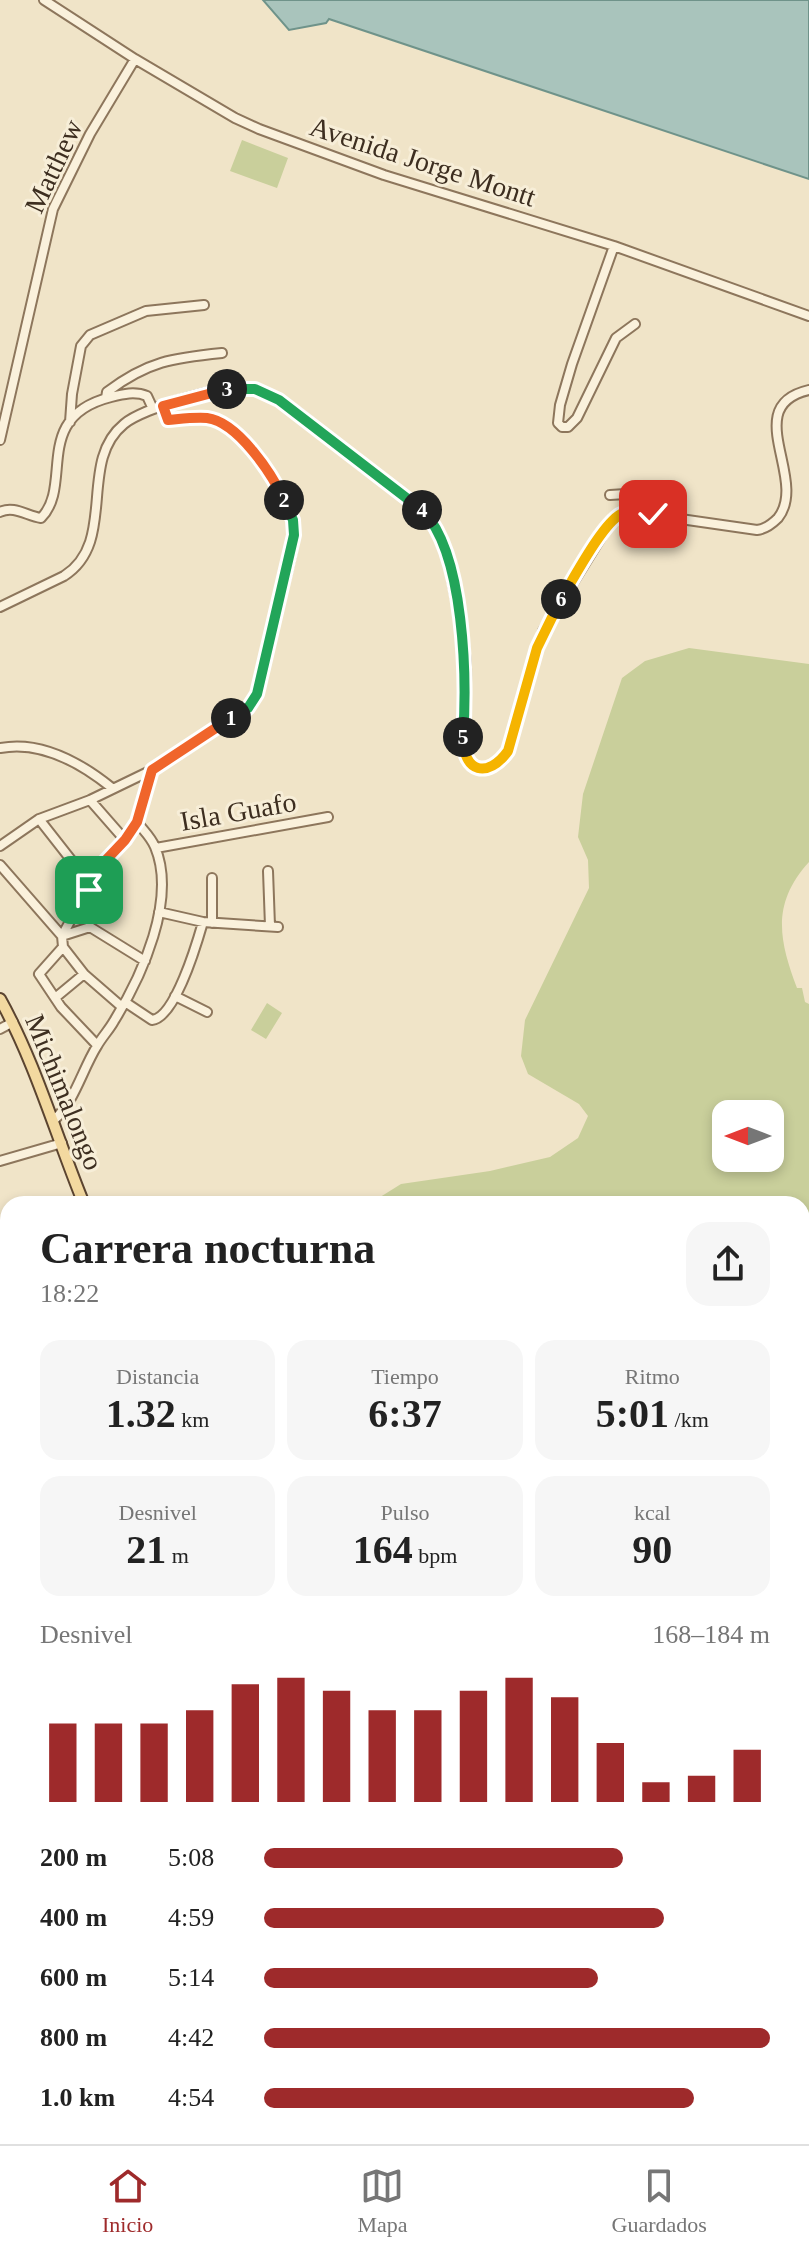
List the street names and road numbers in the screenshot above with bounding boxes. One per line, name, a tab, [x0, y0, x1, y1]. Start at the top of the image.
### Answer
street label: Avenida Jorge Montt	[306, 110, 540, 213]
street label: Matthew	[18, 114, 89, 218]
street label: Isla Guafo	[178, 786, 299, 837]
street label: Michimalongo	[19, 1010, 110, 1174]

